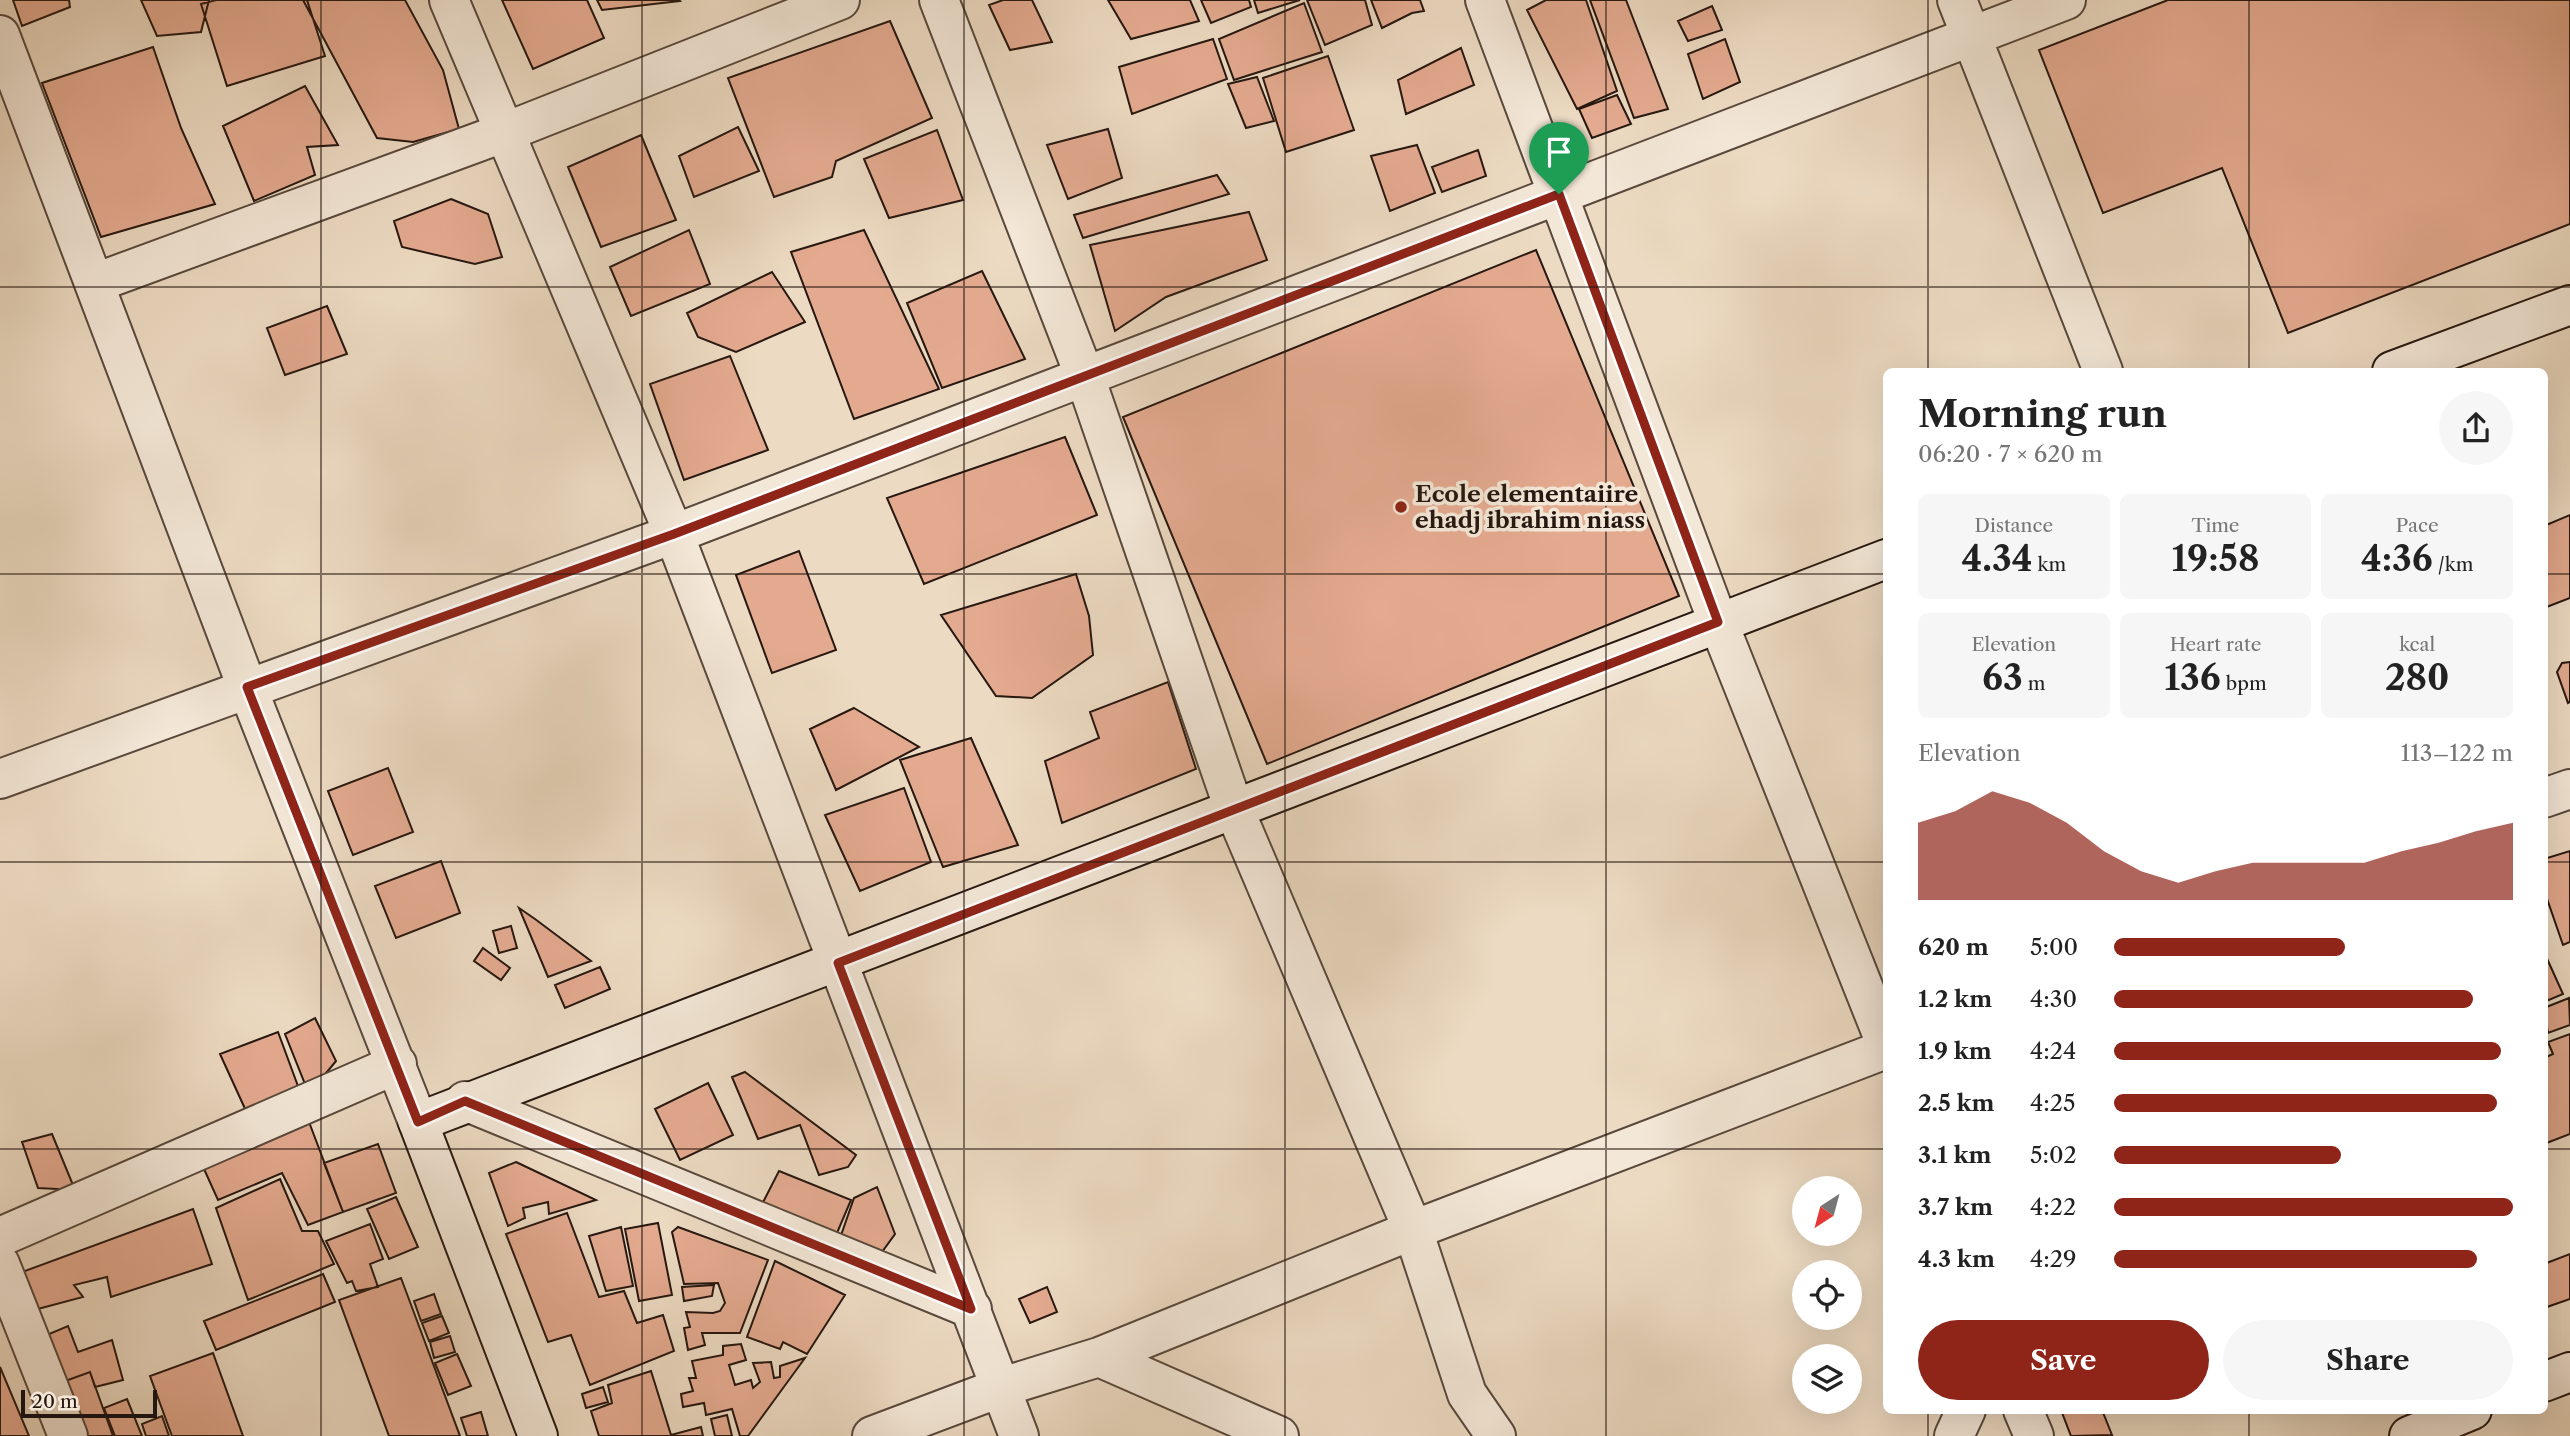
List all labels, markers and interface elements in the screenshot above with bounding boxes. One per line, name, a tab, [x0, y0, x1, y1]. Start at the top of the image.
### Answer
pin	[1529, 122, 1589, 194]
icon: arrive	[1540, 133, 1578, 171]
text: Morning run	[1918, 390, 2167, 437]
button: share	[2439, 391, 2513, 465]
text: 06:20 · 7 × 620 m	[1918, 440, 2103, 468]
place label: Ecole elementaiire ehadj ibrahim niass	[1415, 480, 1645, 534]
marker: Ecole elementaiire ehadj ibrahim niass	[1393, 499, 1409, 515]
text: Distance	[1975, 514, 2053, 537]
text: Time	[2191, 514, 2240, 537]
text: Pace	[2396, 514, 2439, 537]
text: 4.34	[1961, 537, 2032, 580]
text: 19:58	[2172, 537, 2259, 580]
text: 4:36	[2361, 537, 2433, 580]
text: km	[2032, 553, 2066, 576]
text: /km	[2433, 553, 2473, 576]
text: Elevation	[1971, 633, 2056, 656]
text: Heart rate	[2170, 633, 2261, 656]
text: kcal	[2399, 633, 2435, 656]
text: 63	[1982, 656, 2023, 699]
text: 136	[2164, 656, 2221, 699]
text: 280	[2385, 656, 2449, 699]
text: m	[2023, 672, 2046, 695]
text: bpm	[2221, 672, 2267, 695]
text: Elevation	[1918, 739, 2021, 767]
text: 113–122 m	[2400, 739, 2513, 767]
text: 620 m	[1918, 933, 1989, 961]
text: 5:00	[2030, 933, 2078, 961]
text: 1.2 km	[1918, 985, 1992, 1013]
text: 4:30	[2030, 985, 2077, 1013]
text: 1.9 km	[1918, 1037, 1992, 1065]
text: 4:24	[2030, 1037, 2076, 1065]
text: 2.5 km	[1918, 1089, 1994, 1117]
text: 4:25	[2030, 1089, 2075, 1117]
text: 3.1 km	[1918, 1141, 1992, 1169]
text: 5:02	[2030, 1141, 2077, 1169]
north arrow	[1792, 1176, 1862, 1246]
map controls	[1792, 1176, 1862, 1414]
text: 3.7 km	[1918, 1193, 1993, 1221]
text: 4:22	[2030, 1193, 2076, 1221]
text: 4.3 km	[1918, 1245, 1995, 1273]
text: 4:29	[2030, 1245, 2076, 1273]
button: locate	[1792, 1260, 1862, 1330]
button: Save	[1918, 1320, 2209, 1400]
button: Share	[2223, 1320, 2513, 1400]
button: layers	[1792, 1344, 1862, 1414]
scale bar	[21, 1387, 158, 1419]
text: 20 m	[32, 1390, 78, 1413]

